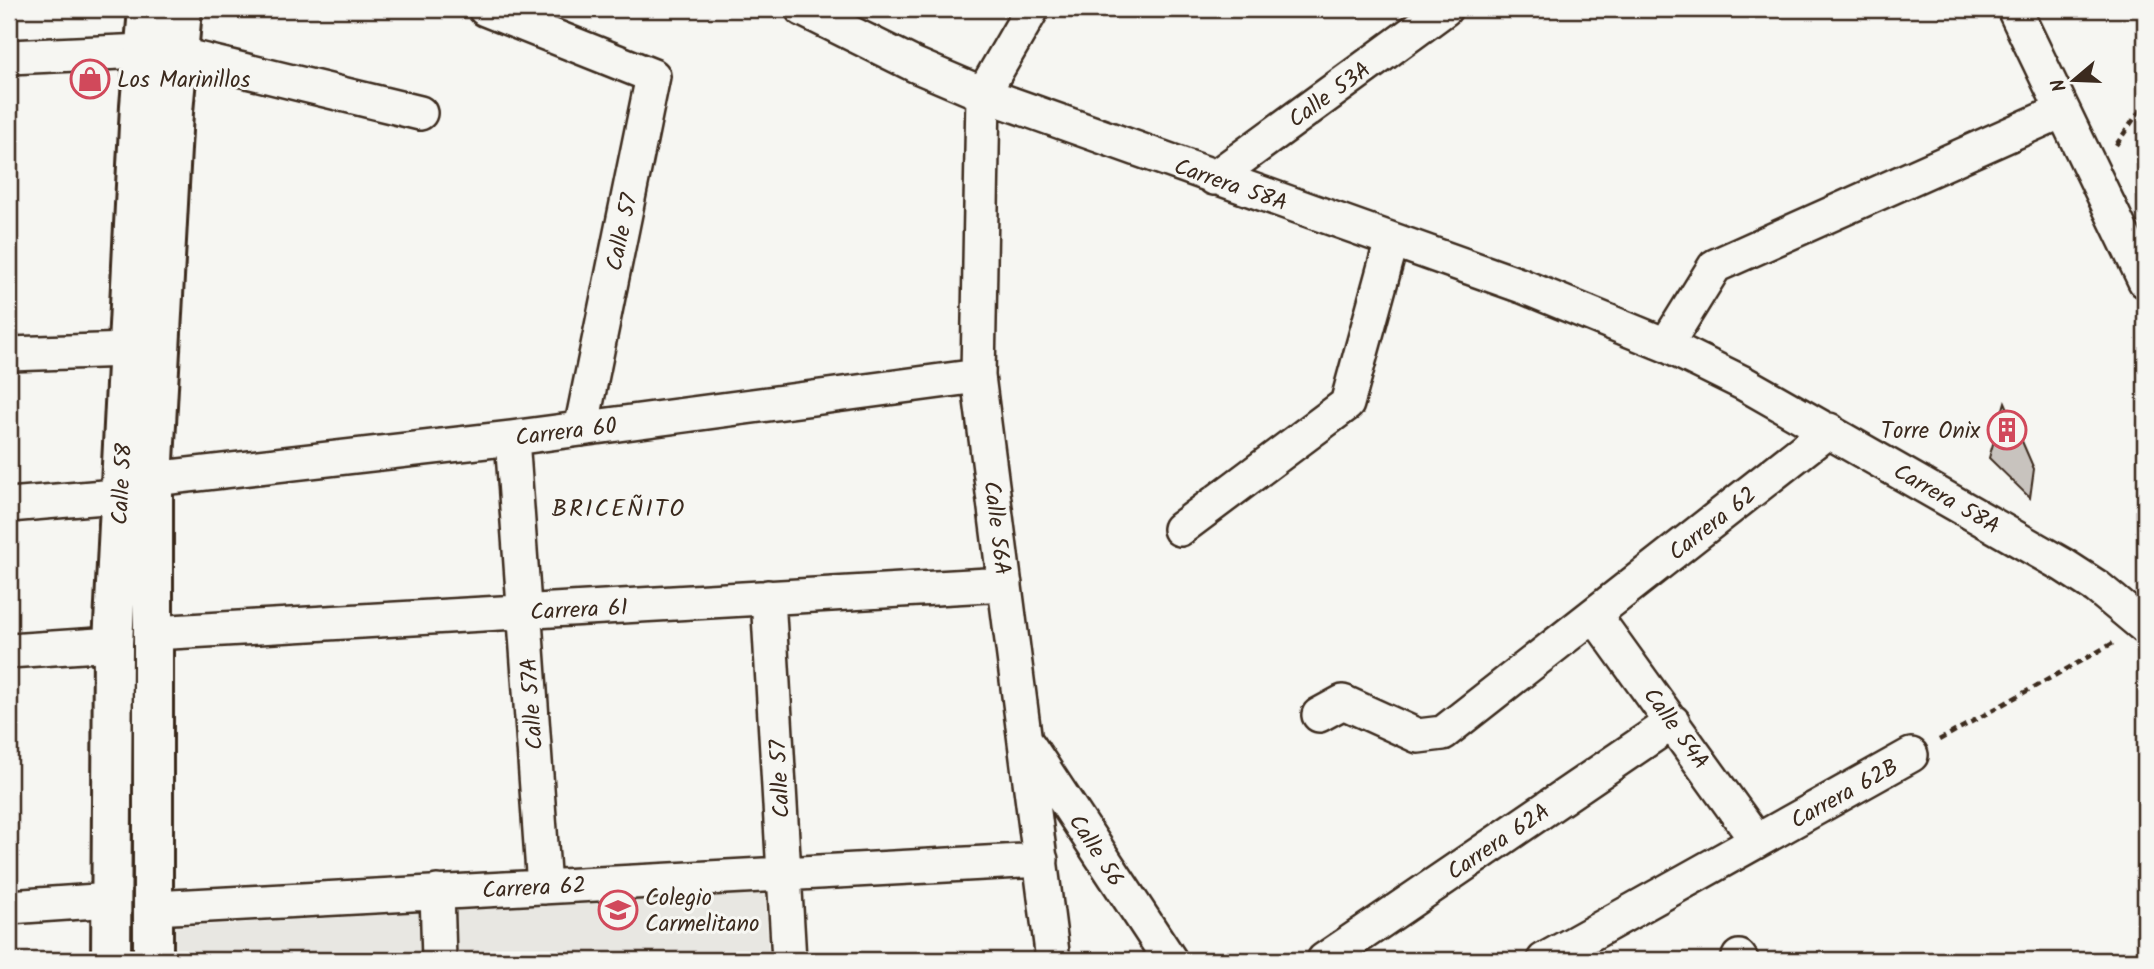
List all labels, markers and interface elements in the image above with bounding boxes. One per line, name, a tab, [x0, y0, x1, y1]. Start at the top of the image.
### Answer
north arrow	[2038, 46, 2108, 116]
street label: Calle 53A	[1281, 53, 1379, 138]
shop icon: Los Marinillos	[69, 58, 111, 100]
place label: Los Marinillos	[117, 63, 250, 99]
text: N	[2044, 74, 2076, 95]
street label: Carrera 58A	[1169, 150, 1292, 222]
street label: Calle 57	[597, 189, 649, 274]
street label: Carrera 60	[513, 409, 619, 457]
building icon: Torre Onix	[1986, 409, 2028, 451]
place label: Torre Onix	[1881, 414, 1981, 450]
street label: Calle 58	[103, 442, 143, 526]
street label: Carrera 58A	[1886, 455, 2006, 545]
street label: Carrera 62	[1661, 478, 1765, 571]
street label: Calle 56A	[972, 479, 1020, 577]
district label: BRICEÑITO	[552, 490, 686, 529]
street label: Carrera 61	[529, 590, 629, 632]
street label: Calle 57A	[512, 657, 554, 751]
street label: Calle 54A	[1633, 680, 1718, 778]
street label: Calle 57	[761, 737, 801, 819]
street label: Carrera 62B	[1784, 750, 1906, 839]
street label: Carrera 62A	[1440, 795, 1558, 891]
street label: Calle 56	[1058, 808, 1132, 895]
street label: Carrera 62	[481, 868, 587, 910]
place label: Colegio Carmelitano	[645, 881, 759, 943]
school or university icon: Colegio Carmelitano	[597, 889, 639, 931]

